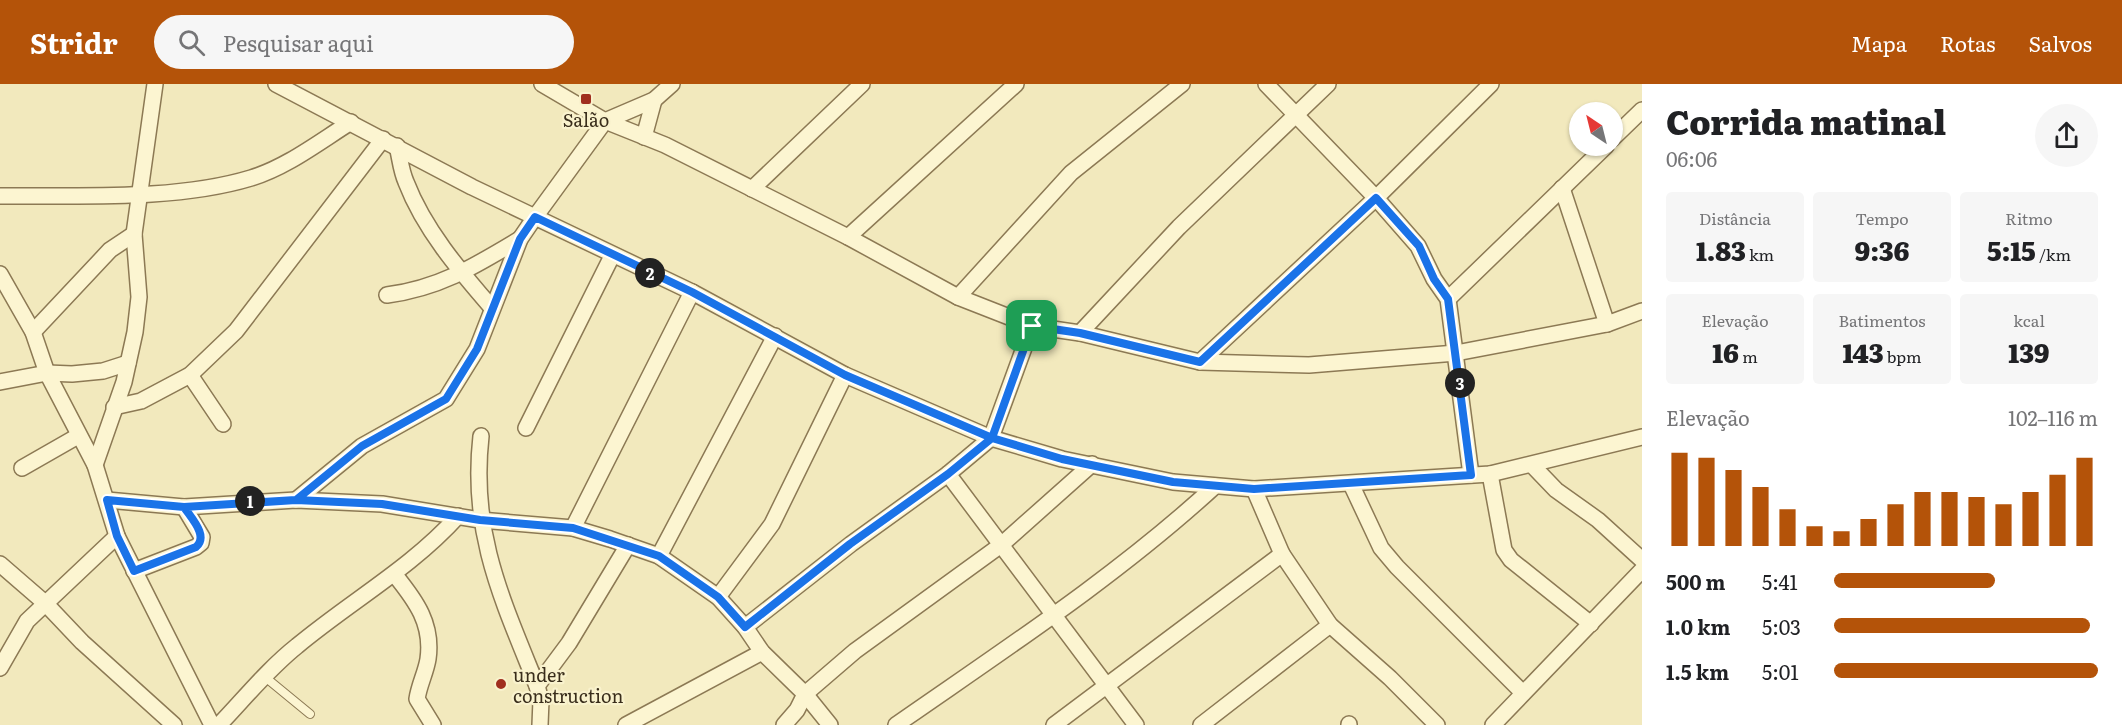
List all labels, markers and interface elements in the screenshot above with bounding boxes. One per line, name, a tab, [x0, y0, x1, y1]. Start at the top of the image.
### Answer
search box	[154, 15, 574, 69]
text: Stridr	[30, 21, 118, 63]
icon: search	[175, 26, 208, 59]
text: Pesquisar aqui	[223, 26, 374, 59]
text: Mapa	[1851, 27, 1907, 58]
text: Rotas	[1940, 27, 1996, 58]
text: Salvos	[2029, 27, 2092, 58]
marker: Salão	[579, 92, 593, 106]
text: Corrida matinal	[1666, 96, 1946, 145]
north arrow	[1569, 102, 1623, 156]
map controls	[1569, 102, 1623, 156]
button: share	[2035, 104, 2098, 167]
place label: Salão	[563, 106, 609, 133]
text: 06:06	[1666, 143, 1717, 173]
text: Distância	[1699, 206, 1771, 230]
text: Tempo	[1855, 206, 1909, 230]
text: Ritmo	[2005, 206, 2053, 230]
text: 1.83	[1696, 230, 1746, 269]
text: 9:36	[1855, 230, 1909, 269]
text: 5:15	[1987, 230, 2036, 269]
text: km	[1746, 242, 1774, 266]
text: /km	[2036, 242, 2071, 266]
pin: 2	[635, 258, 665, 288]
text: 2	[646, 261, 654, 285]
pin	[1006, 300, 1057, 351]
text: Elevação	[1701, 308, 1769, 332]
text: Batimentos	[1839, 308, 1925, 332]
text: kcal	[2013, 308, 2045, 332]
icon: arrive	[1015, 309, 1048, 342]
text: 16	[1712, 332, 1739, 371]
text: 143	[1842, 332, 1884, 371]
text: 139	[2008, 332, 2050, 371]
text: m	[1739, 344, 1758, 368]
text: bpm	[1884, 344, 1922, 368]
pin: 3	[1445, 368, 1475, 398]
text: 3	[1456, 371, 1464, 395]
text: Elevação	[1666, 402, 1750, 432]
text: 102–116 m	[2008, 402, 2098, 432]
pin: 1	[235, 486, 265, 516]
text: 1	[247, 489, 253, 513]
text: 500 m	[1666, 566, 1725, 596]
text: 5:41	[1762, 566, 1798, 596]
text: 1.0 km	[1666, 611, 1731, 641]
text: 5:03	[1762, 611, 1801, 641]
text: 1.5 km	[1666, 656, 1729, 686]
text: 5:01	[1762, 656, 1799, 686]
place label: under construction	[513, 661, 623, 709]
marker: under construction	[494, 677, 508, 691]

